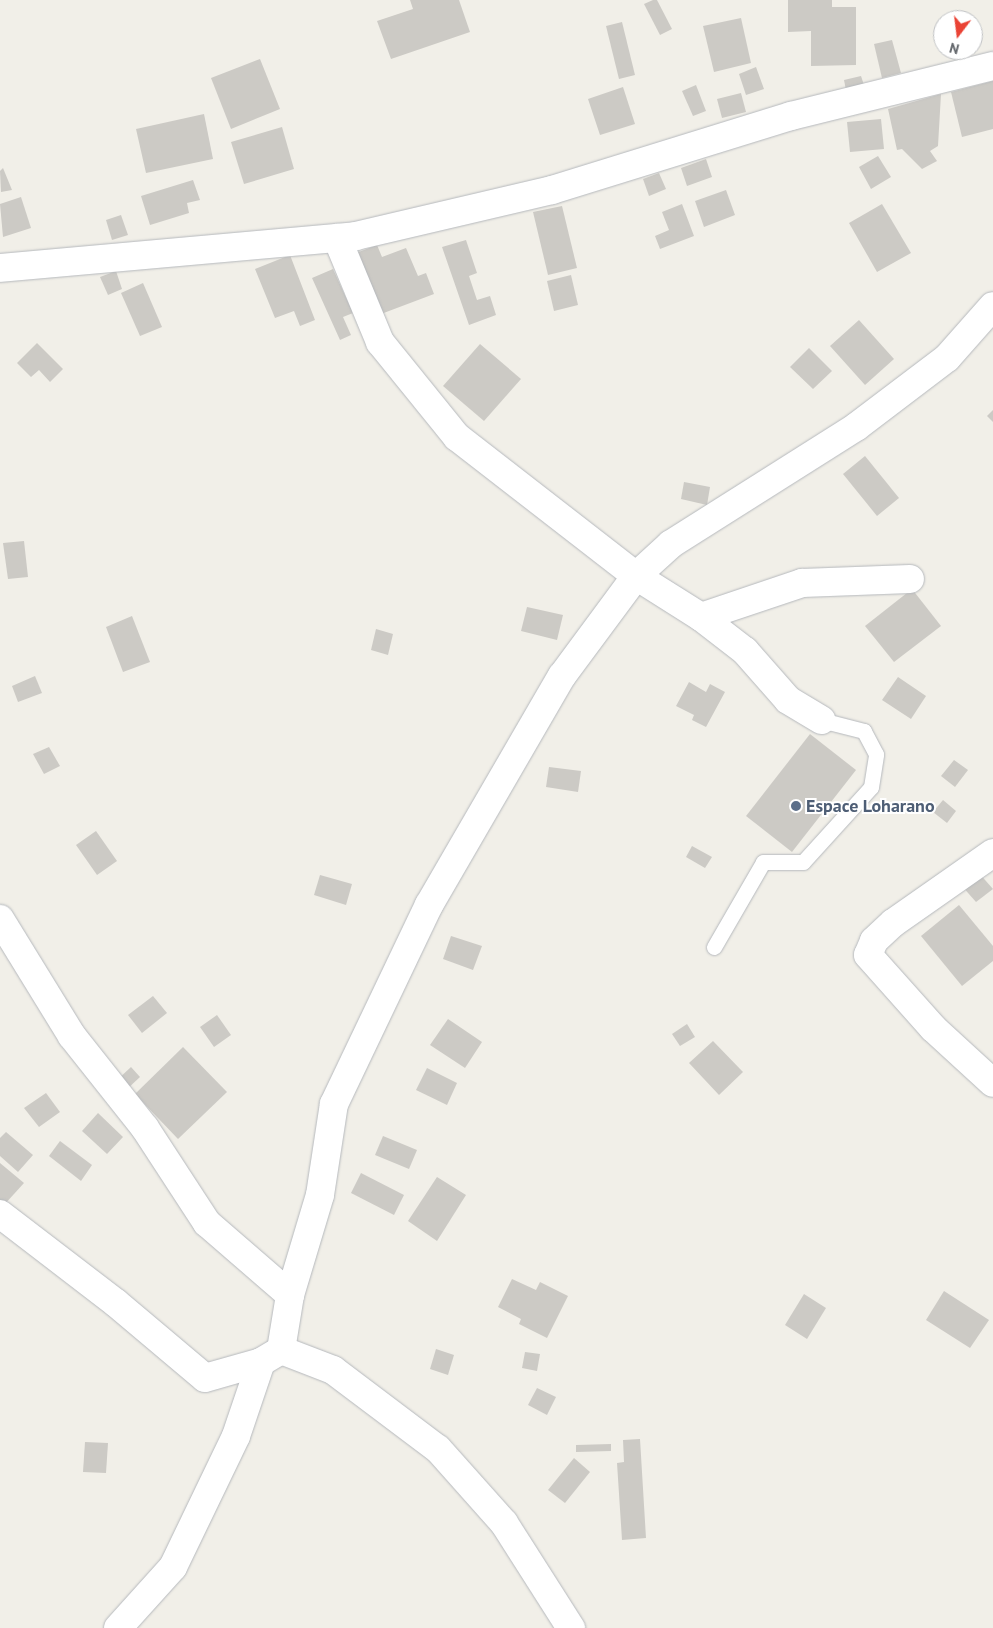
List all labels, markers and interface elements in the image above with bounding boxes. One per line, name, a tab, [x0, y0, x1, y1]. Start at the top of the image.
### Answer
north arrow	[933, 10, 983, 60]
text: N	[948, 39, 961, 58]
place label: Espace Loharano	[806, 795, 935, 817]
marker: Espace Loharano	[790, 800, 802, 812]

